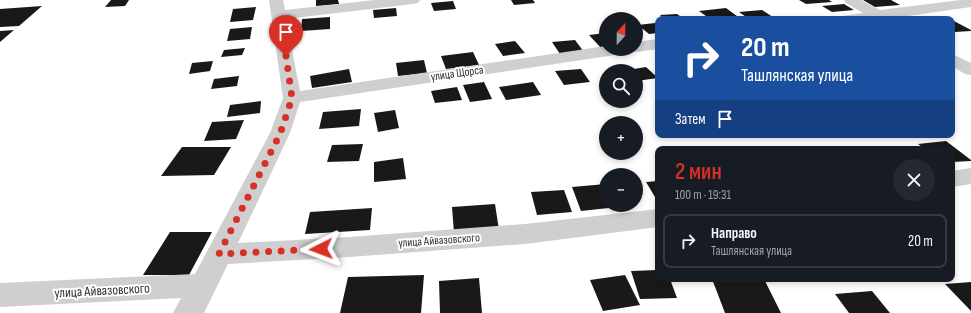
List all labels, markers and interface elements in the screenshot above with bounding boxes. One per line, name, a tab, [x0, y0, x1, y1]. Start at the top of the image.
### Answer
north arrow	[599, 12, 643, 56]
map controls	[599, 12, 643, 212]
pin	[269, 15, 303, 56]
icon: arrive	[275, 21, 297, 43]
text: 20 m	[741, 31, 790, 64]
icon: right	[675, 32, 727, 84]
street label: улица Щорса	[430, 62, 485, 85]
button: search	[599, 64, 643, 108]
text: Ташлянская улица	[741, 65, 853, 86]
icon: arrive	[714, 108, 736, 130]
text: Затем	[675, 110, 706, 129]
button: +	[599, 116, 643, 160]
text: 2 мин	[675, 157, 722, 186]
button: close	[893, 159, 935, 201]
button: −	[599, 168, 643, 212]
text: 100 m · 19:31	[675, 187, 731, 203]
text: Направо	[711, 224, 757, 243]
position arrow	[300, 228, 342, 270]
street label: улица Айвазовского	[398, 230, 480, 251]
icon: right	[677, 230, 699, 252]
text: 20 m	[908, 232, 933, 251]
text: Ташлянская улица	[711, 243, 792, 259]
street label: улица Айвазовского	[54, 280, 150, 301]

